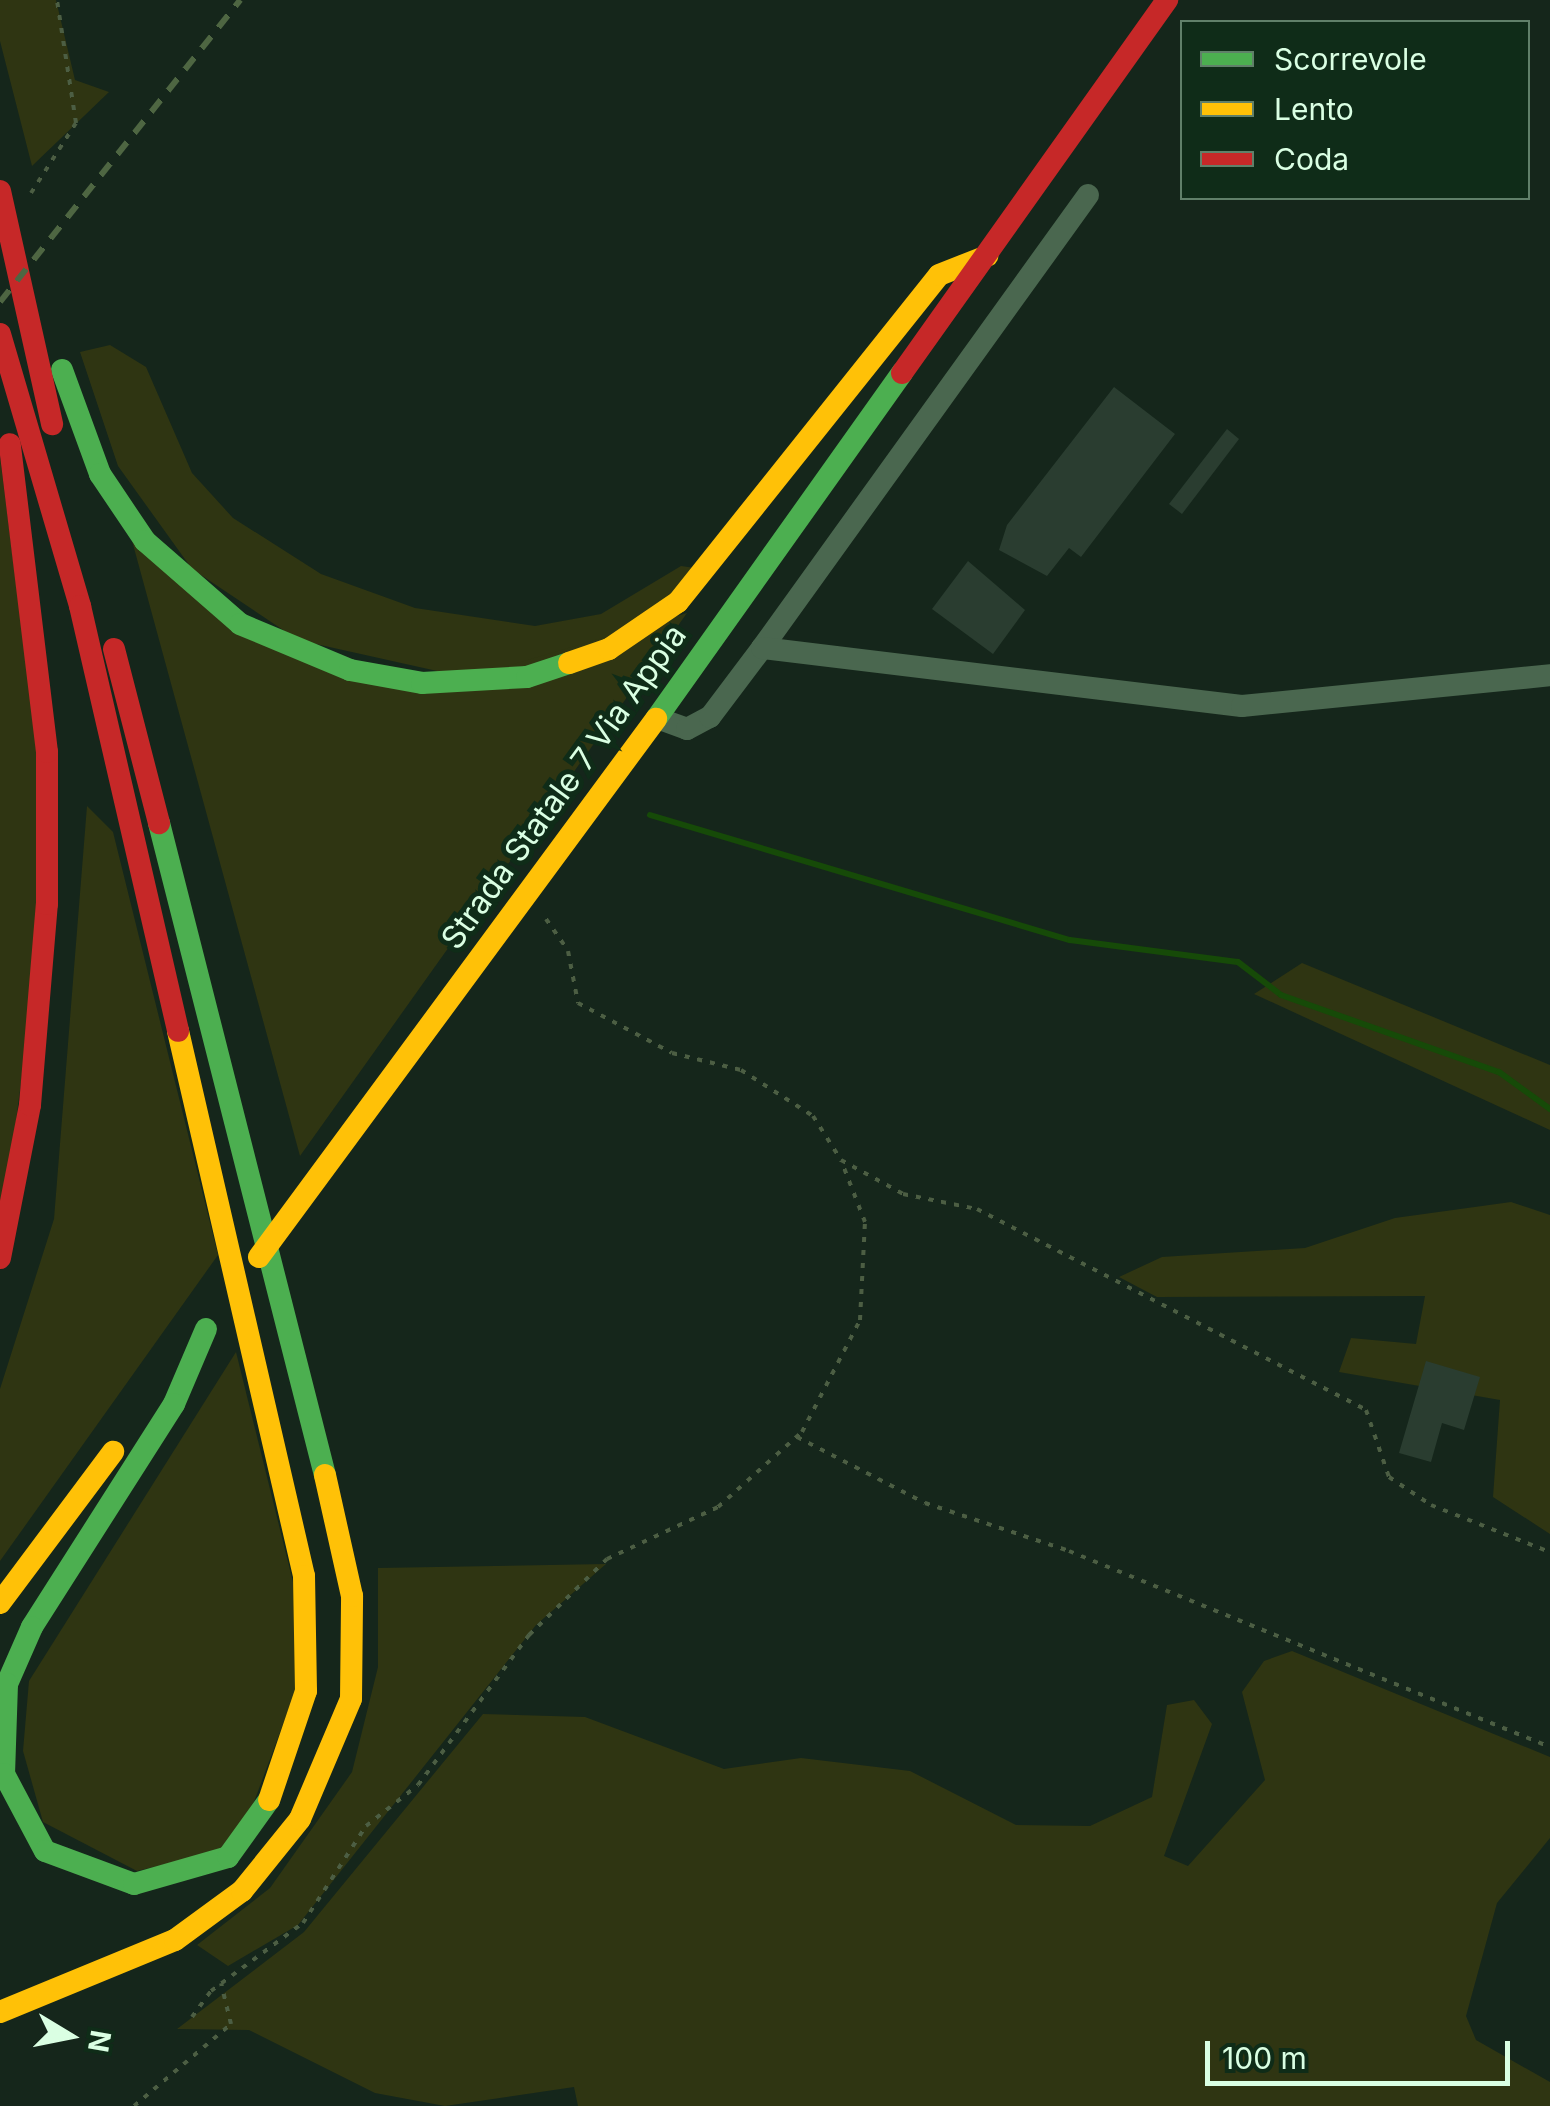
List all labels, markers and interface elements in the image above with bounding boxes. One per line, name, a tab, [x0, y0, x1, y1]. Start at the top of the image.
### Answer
legend	[1180, 20, 1530, 200]
text: Scorrevole	[1274, 41, 1427, 77]
text: Lento	[1274, 91, 1354, 127]
text: Coda	[1274, 141, 1349, 177]
street label: Strada Statale 7 Via Appia	[433, 617, 695, 957]
north arrow	[20, 1986, 120, 2086]
scale bar	[1210, 2021, 1515, 2083]
text: N	[81, 2028, 118, 2055]
text: 100 m	[1222, 2040, 1307, 2076]

